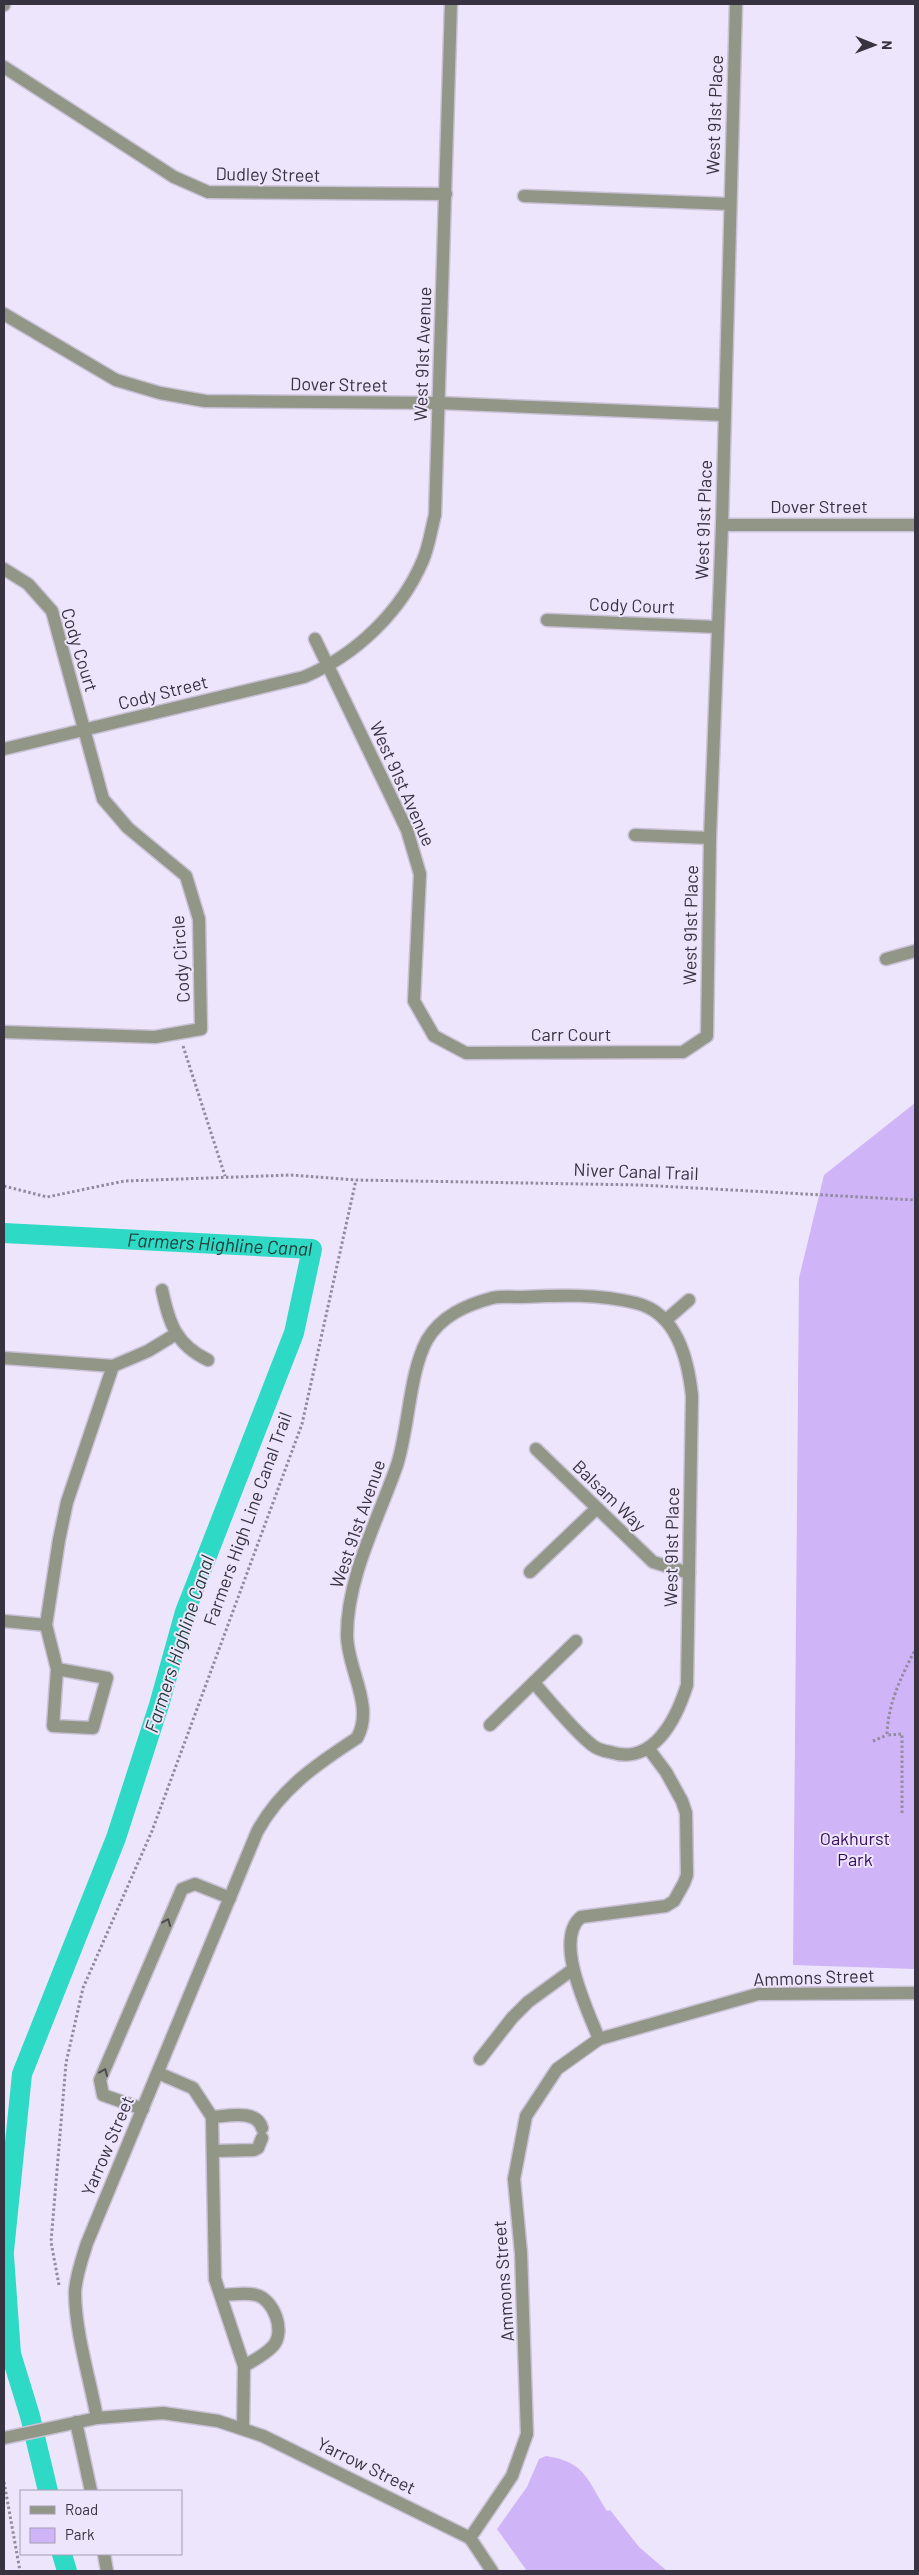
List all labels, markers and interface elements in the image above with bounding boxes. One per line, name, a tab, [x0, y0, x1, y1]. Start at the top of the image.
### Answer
north arrow	[849, 20, 899, 70]
text: N	[879, 40, 896, 50]
street label: West 91st Place	[701, 55, 727, 175]
street label: Dudley Street	[215, 162, 321, 186]
street label: West 91st Avenue	[409, 286, 435, 422]
street label: Dover Street	[290, 372, 388, 396]
street label: West 91st Place	[690, 460, 716, 580]
street label: Dover Street	[770, 495, 868, 517]
street label: Cody Court	[589, 593, 675, 617]
street label: Cody Court	[57, 605, 103, 694]
street label: Cody Street	[116, 670, 210, 714]
street label: West 91st Avenue	[366, 718, 440, 849]
street label: West 91st Place	[678, 865, 702, 985]
street label: Cody Circle	[166, 915, 194, 1003]
street label: Carr Court	[531, 1023, 611, 1045]
street label: Niver Canal Trail	[573, 1158, 699, 1184]
water label: Farmers Highline Canal	[127, 1227, 314, 1260]
street label: Farmers High Line Canal Trail	[198, 1409, 296, 1628]
street label: Balsam Way	[569, 1455, 651, 1536]
street label: West 91st Avenue	[325, 1457, 389, 1591]
street label: West 91st Place	[659, 1487, 683, 1607]
water label: Farmers Highline Canal	[139, 1552, 218, 1735]
park label: Oakhurst Park	[820, 1827, 890, 1870]
one-way arrow	[161, 1918, 172, 1927]
street label: Ammons Street	[753, 1964, 875, 1990]
one-way arrow	[98, 2068, 108, 2077]
street label: Yarrow Street	[76, 2092, 138, 2199]
street label: Ammons Street	[488, 2220, 518, 2342]
street label: Yarrow Street	[314, 2432, 419, 2498]
legend	[20, 2490, 182, 2555]
text: Road	[65, 2500, 98, 2518]
text: Park	[65, 2525, 95, 2543]

